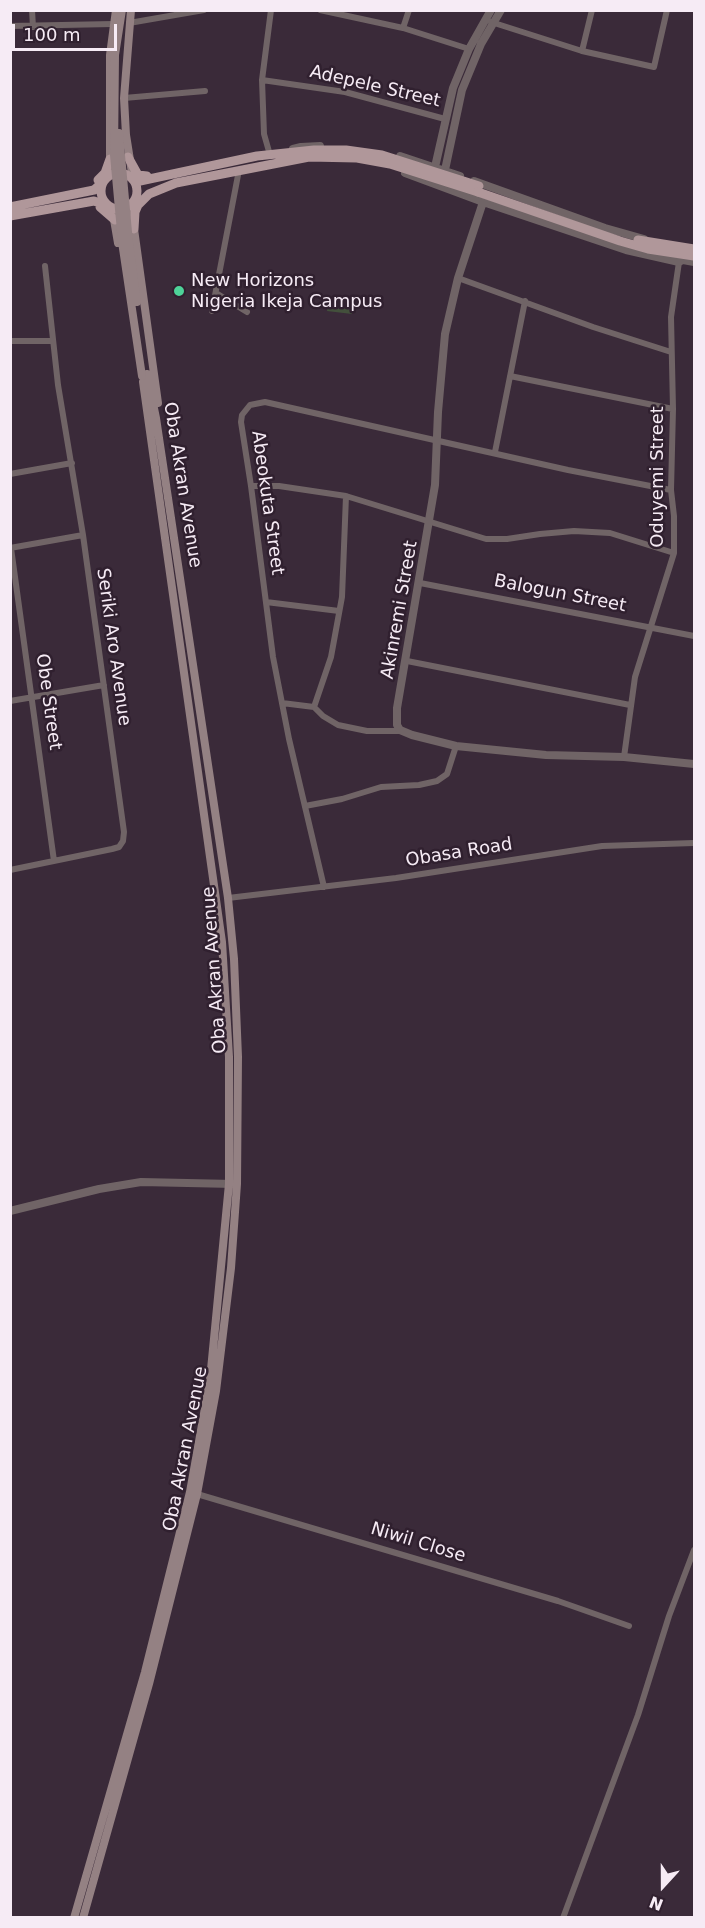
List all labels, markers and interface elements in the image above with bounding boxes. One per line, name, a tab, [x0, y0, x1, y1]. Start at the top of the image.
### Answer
scale bar	[15, 12, 120, 50]
text: 100 m	[23, 24, 81, 45]
street label: Adepele Street	[308, 61, 442, 113]
place label: New Horizons Nigeria Ikeja Campus	[191, 270, 382, 312]
marker: New Horizons Nigeria Ikeja Campus	[172, 284, 186, 298]
street label: Oba Akran Avenue	[158, 401, 206, 569]
street label: Oduyemi Street	[647, 406, 669, 548]
street label: Abeokuta Street	[246, 429, 288, 577]
street label: Akinremi Street	[377, 539, 423, 681]
street label: Seriki Aro Avenue	[91, 567, 135, 727]
street label: Balogun Street	[492, 571, 628, 617]
street label: Obe Street	[31, 652, 65, 752]
street label: Obasa Road	[404, 834, 514, 872]
street label: Oba Akran Avenue	[198, 886, 232, 1054]
street label: Oba Akran Avenue	[159, 1365, 213, 1533]
street label: Niwil Close	[368, 1518, 468, 1568]
north arrow	[633, 1856, 693, 1916]
text: N	[647, 1892, 666, 1915]

